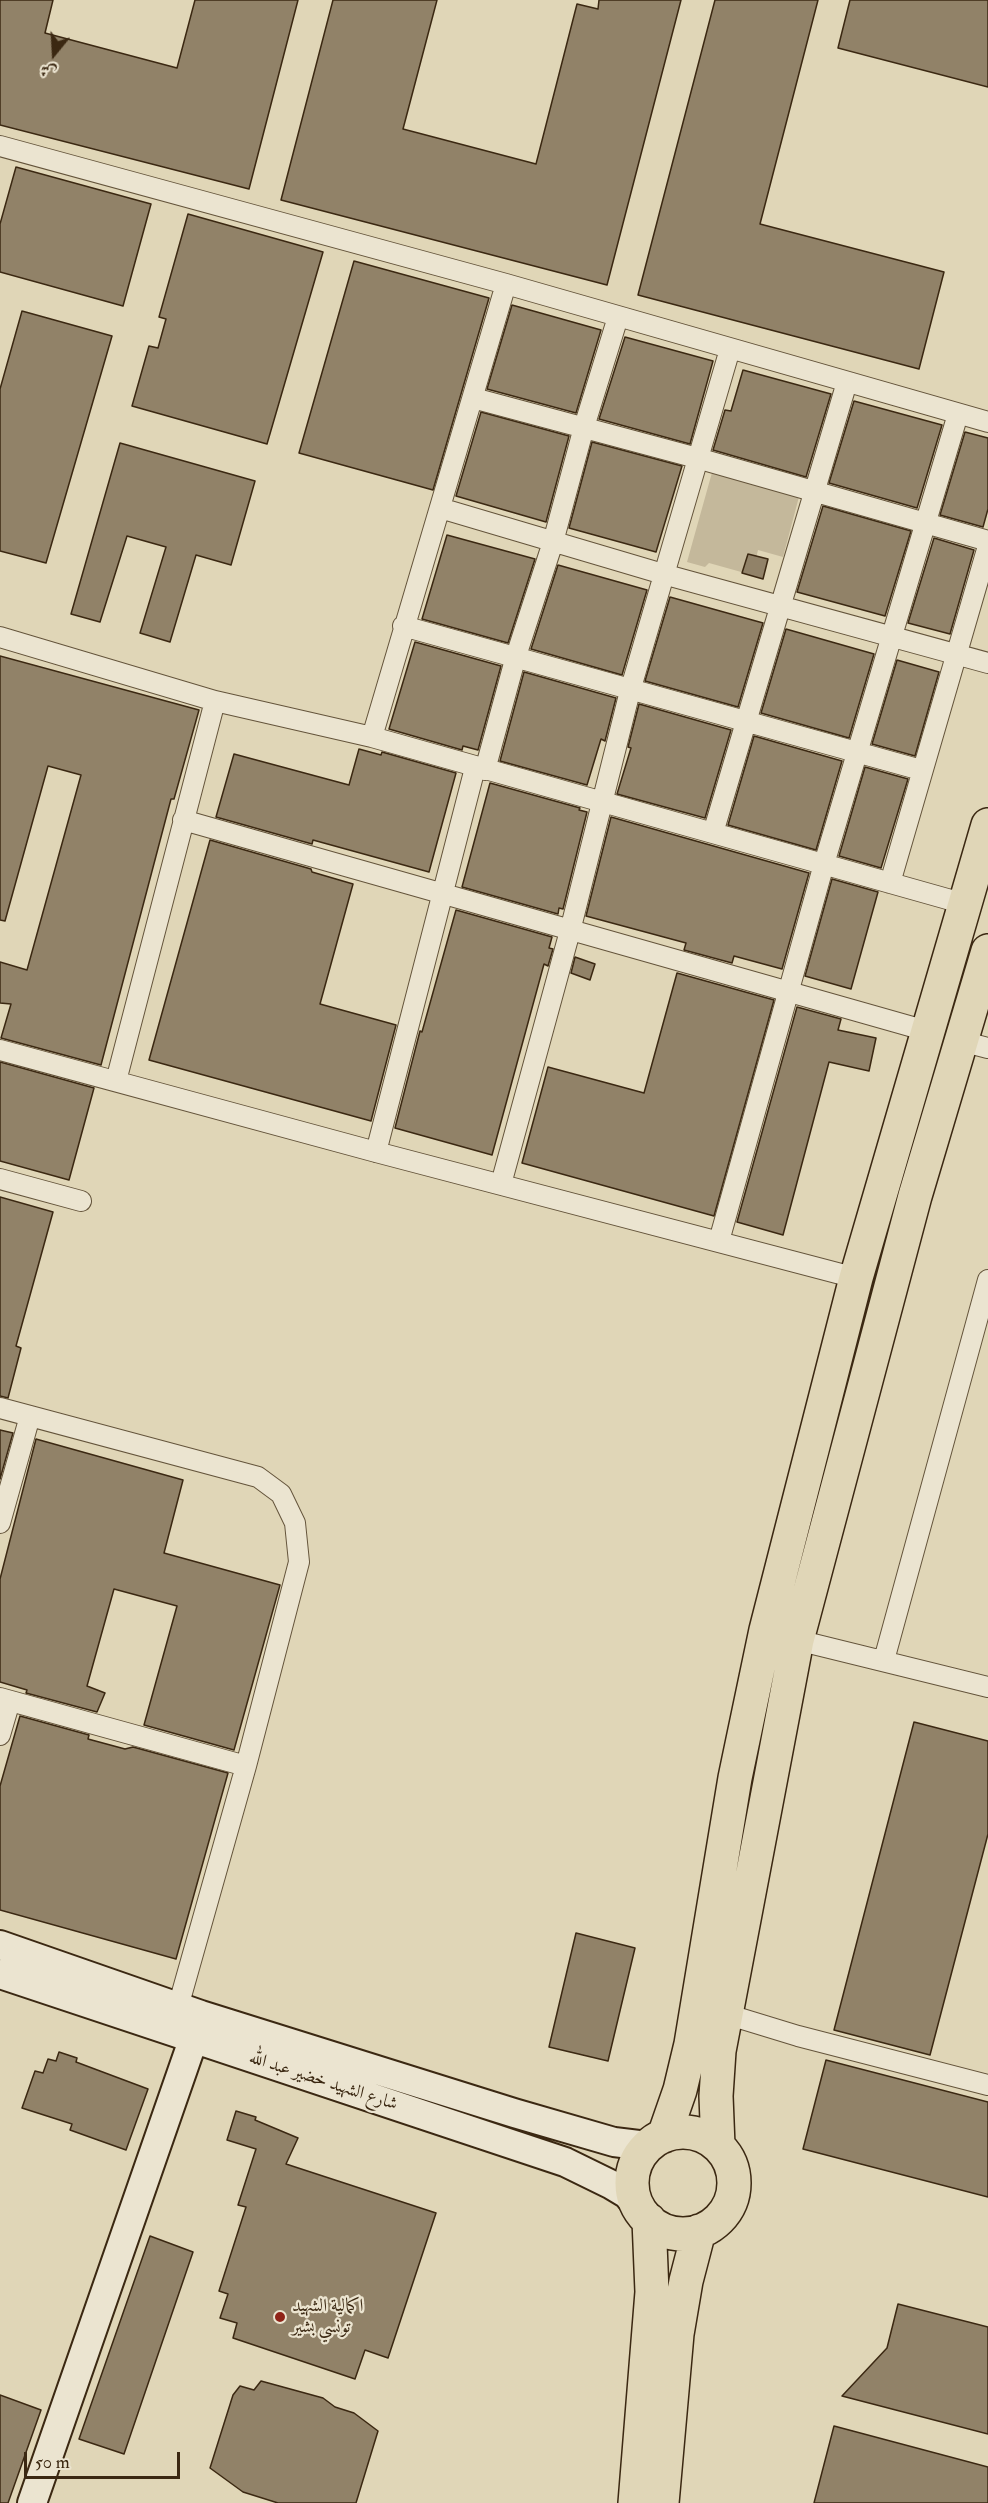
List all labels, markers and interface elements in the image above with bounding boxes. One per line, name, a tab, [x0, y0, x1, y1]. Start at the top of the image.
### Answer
north arrow	[24, 24, 84, 84]
text: ش	[38, 59, 59, 83]
street label: شارع الشهيد خضير عبد الله	[246, 2048, 400, 2116]
place label: اكمالية الشهيد تونسي بشير	[292, 2296, 363, 2338]
marker: اكمالية الشهيد تونسي بشير	[273, 2310, 287, 2324]
scale bar	[27, 2440, 183, 2478]
text: 50 m	[35, 2451, 70, 2474]

